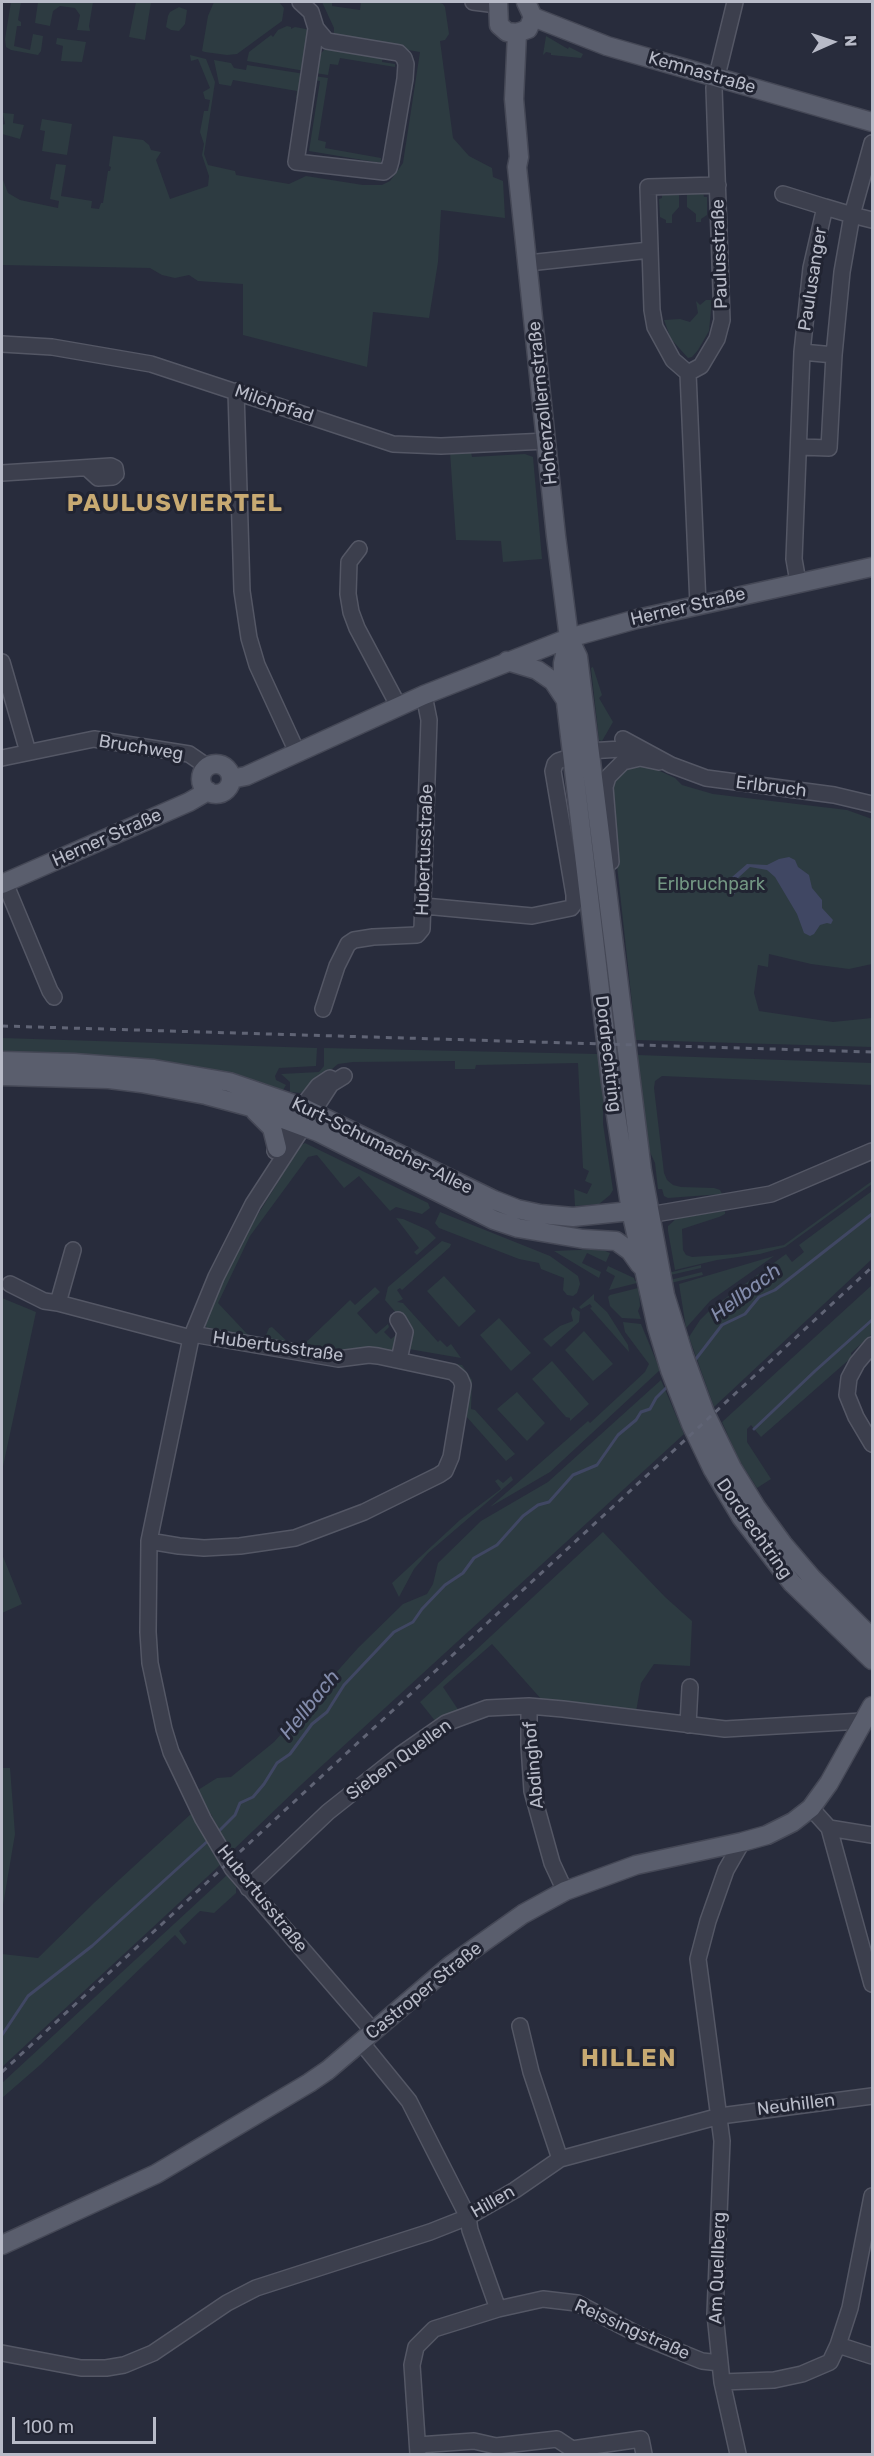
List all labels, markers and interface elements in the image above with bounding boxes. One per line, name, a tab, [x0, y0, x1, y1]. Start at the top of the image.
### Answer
north arrow	[802, 12, 862, 72]
text: N	[841, 35, 860, 47]
street label: Kemnastraße	[646, 47, 758, 99]
street label: Paulusstraße	[707, 199, 733, 309]
street label: Paulusanger	[794, 225, 832, 333]
street label: Hohenzollernstraße	[524, 320, 562, 486]
street label: Milchpfad	[232, 380, 316, 428]
district label: PAULUSVIERTEL	[67, 490, 283, 518]
street label: Herner Straße	[628, 583, 748, 631]
street label: Bruchweg	[97, 731, 185, 765]
street label: Erlbruch	[734, 772, 808, 802]
street label: Hubertusstraße	[412, 784, 438, 916]
street label: Herner Straße	[49, 804, 165, 872]
park label: Erlbruchpark	[657, 874, 765, 896]
street label: Dordrechtring	[590, 994, 626, 1114]
street label: Kurt-Schumacher-Allee	[288, 1093, 476, 1199]
water label: Hellbach	[706, 1259, 786, 1327]
street label: Hubertusstraße	[211, 1327, 345, 1367]
street label: Dordrechtring	[711, 1475, 797, 1583]
water label: Hellbach	[275, 1666, 345, 1744]
street label: Sieben Quellen	[342, 1715, 456, 1805]
street label: Abdinghof	[519, 1720, 549, 1810]
street label: Hubertusstraße	[212, 1841, 312, 1957]
street label: Castroper Straße	[362, 1938, 486, 2044]
district label: HILLEN	[581, 2045, 677, 2073]
street label: Neuhillen	[756, 2089, 836, 2121]
street label: Hillen	[467, 2181, 519, 2223]
street label: Am Quellberg	[705, 2211, 731, 2325]
street label: Reissingstraße	[571, 2295, 693, 2365]
scale bar	[15, 2405, 159, 2443]
text: 100 m	[23, 2416, 74, 2438]

